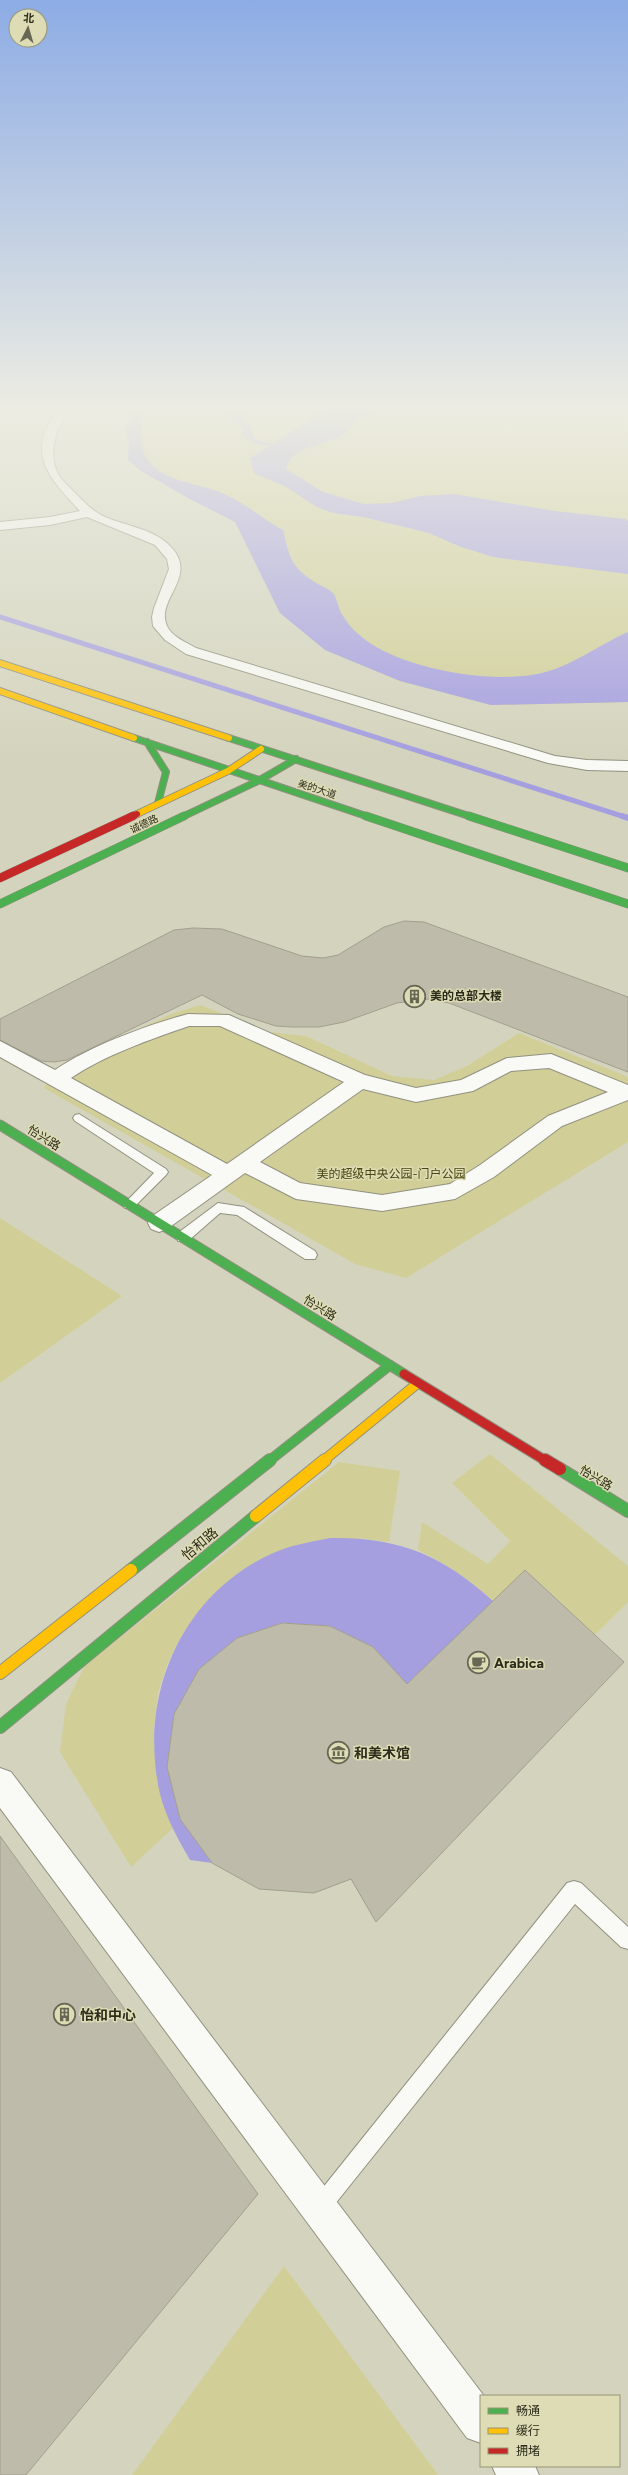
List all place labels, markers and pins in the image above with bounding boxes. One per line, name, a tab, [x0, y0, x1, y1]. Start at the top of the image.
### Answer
building icon: 美的总部大楼	[402, 983, 428, 1009]
place label: 美的总部大楼	[430, 989, 502, 1003]
cafe icon: Arabica	[465, 1650, 491, 1676]
place label: Arabica	[494, 1655, 544, 1672]
museum icon: 和美术馆	[326, 1740, 352, 1766]
place label: 和美术馆	[354, 1745, 410, 1762]
building icon: 怡和中心	[51, 2002, 77, 2028]
place label: 怡和中心	[80, 2007, 136, 2024]

